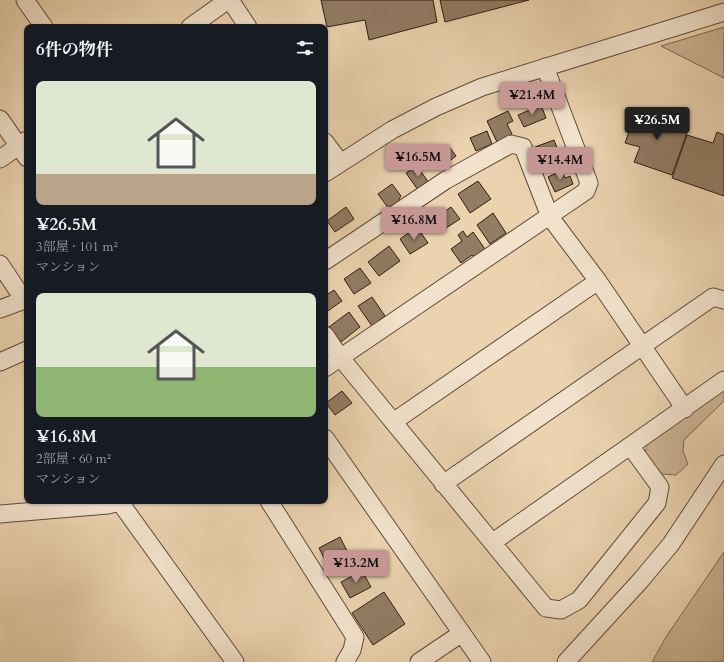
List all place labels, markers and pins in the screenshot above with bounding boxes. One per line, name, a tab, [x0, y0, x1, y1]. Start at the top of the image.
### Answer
pin: ¥21.4M	[499, 82, 565, 116]
pin: ¥26.5M	[624, 107, 690, 141]
pin: ¥16.5M	[385, 144, 451, 178]
pin: ¥14.4M	[527, 147, 593, 181]
pin: ¥16.8M	[381, 207, 447, 241]
pin: ¥13.2M	[323, 550, 389, 584]

